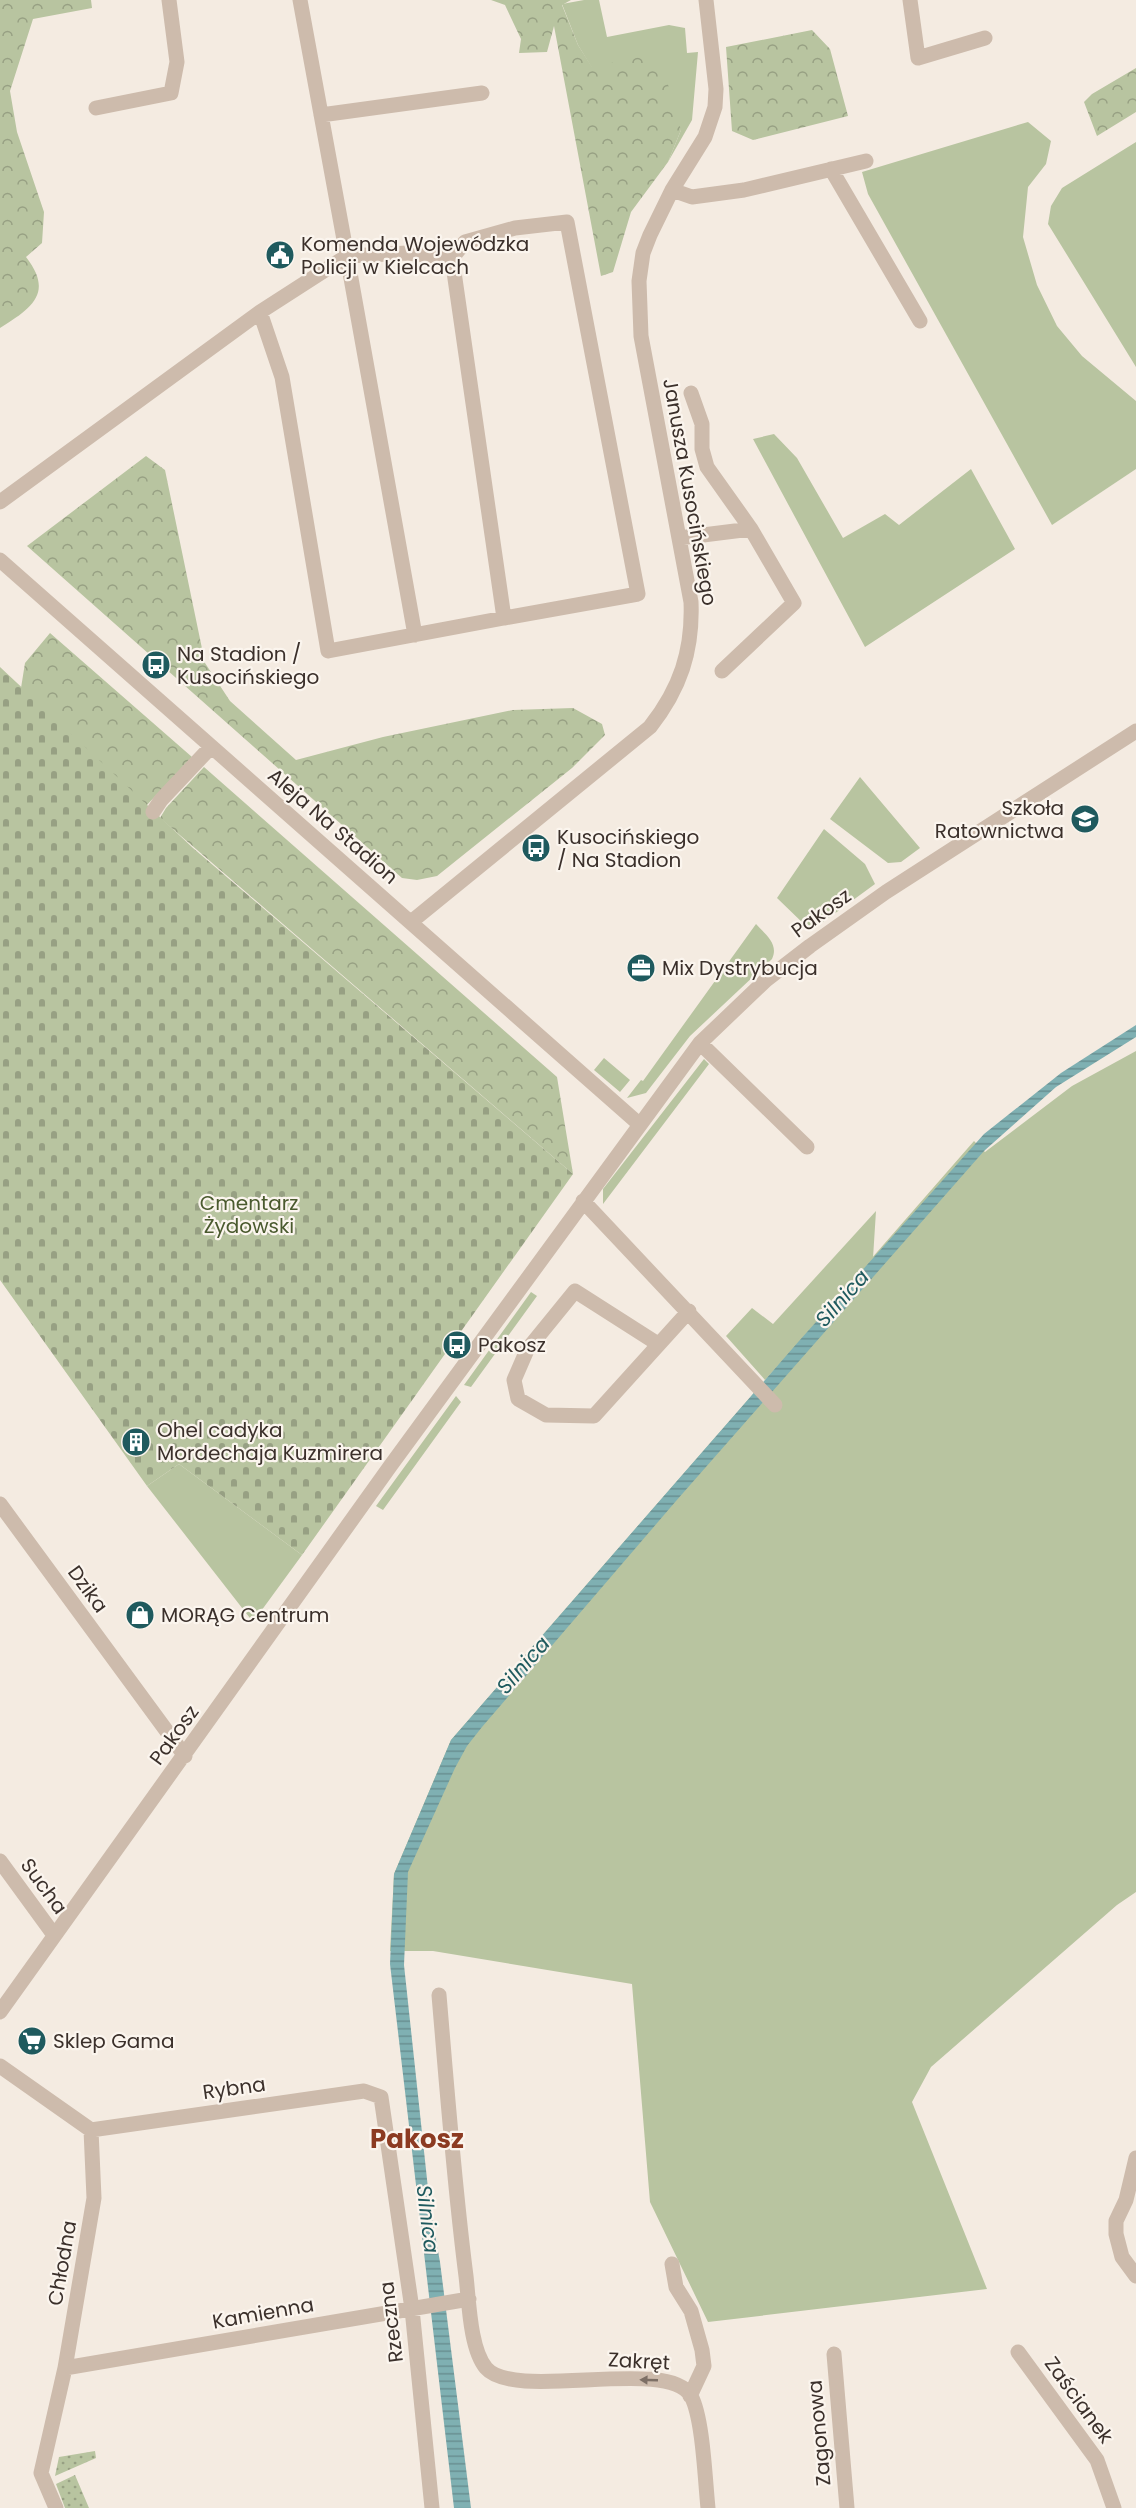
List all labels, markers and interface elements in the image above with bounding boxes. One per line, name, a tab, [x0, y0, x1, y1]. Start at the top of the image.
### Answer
place label: Komenda Wojewódzka Policji w Kielcach	[301, 230, 529, 281]
public building icon: Komenda Wojewódzka Policji w Kielcach	[264, 239, 296, 271]
street label: Janusza Kusocińskiego	[656, 376, 724, 608]
place label: Na Stadion / Kusocińskiego	[177, 640, 319, 691]
bus stop icon: Na Stadion / Kusocińskiego	[140, 649, 172, 681]
street label: Aleja Na Stadion	[262, 762, 404, 890]
place label: Szkoła Ratownictwa	[935, 794, 1064, 845]
school or university icon: Szkoła Ratownictwa	[1069, 803, 1101, 835]
place label: Kusocińskiego / Na Stadion	[557, 823, 699, 874]
bus stop icon: Kusocińskiego / Na Stadion	[520, 832, 552, 864]
street label: Pakosz	[785, 882, 857, 944]
office icon: Mix Dystrybucja	[625, 952, 657, 984]
place label: Mix Dystrybucja	[662, 954, 818, 982]
park label: Cmentarz Żydowski	[200, 1189, 298, 1240]
water label: Silnica	[808, 1263, 876, 1333]
bus stop icon: Pakosz	[441, 1329, 473, 1361]
place label: Pakosz	[478, 1331, 546, 1359]
place label: Ohel cadyka Mordechaja Kuzmirera	[157, 1416, 383, 1467]
building icon: Ohel cadyka Mordechaja Kuzmirera	[120, 1426, 152, 1458]
street label: Dzika	[61, 1560, 115, 1618]
shop icon: MORĄG Centrum	[124, 1599, 156, 1631]
place label: MORĄG Centrum	[161, 1601, 329, 1629]
water label: Silnica	[490, 1630, 556, 1700]
street label: Pakosz	[143, 1699, 205, 1771]
street label: Sucha	[14, 1852, 74, 1920]
supermarket icon: Sklep Gama	[16, 2025, 48, 2057]
place label: Sklep Gama	[53, 2027, 174, 2055]
street label: Rybna	[201, 2070, 267, 2106]
district label: Pakosz	[370, 2121, 464, 2157]
water label: Silnica	[409, 2183, 447, 2255]
street label: Chłodna	[41, 2218, 83, 2308]
street label: Rzeczna	[372, 2280, 410, 2364]
street label: Kamienna	[210, 2290, 316, 2336]
street label: Zakręt	[607, 2345, 671, 2377]
street label: Zaścianek	[1038, 2351, 1120, 2450]
one-way arrow	[639, 2376, 658, 2385]
street label: Zagonowa	[800, 2379, 838, 2487]

